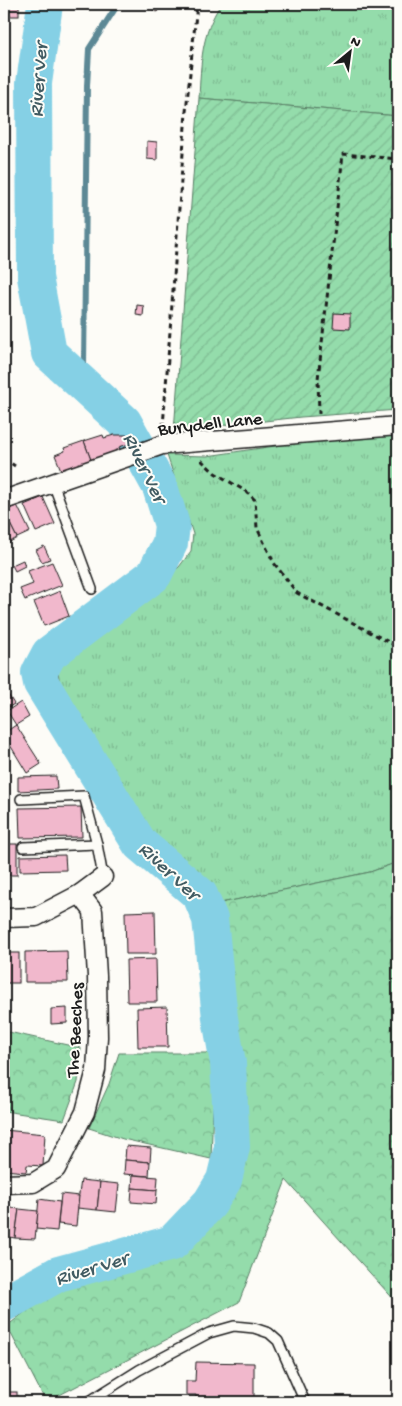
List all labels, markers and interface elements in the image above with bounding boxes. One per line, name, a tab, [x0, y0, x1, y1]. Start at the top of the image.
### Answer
north arrow	[324, 28, 374, 78]
text: N	[347, 33, 363, 52]
water label: River Ver	[26, 38, 55, 118]
street label: Burydell Lane	[156, 409, 264, 443]
water label: River Ver	[116, 430, 171, 510]
water label: River Ver	[133, 839, 205, 909]
street label: The Beeches	[62, 981, 91, 1079]
water label: River Ver	[53, 1247, 135, 1292]

